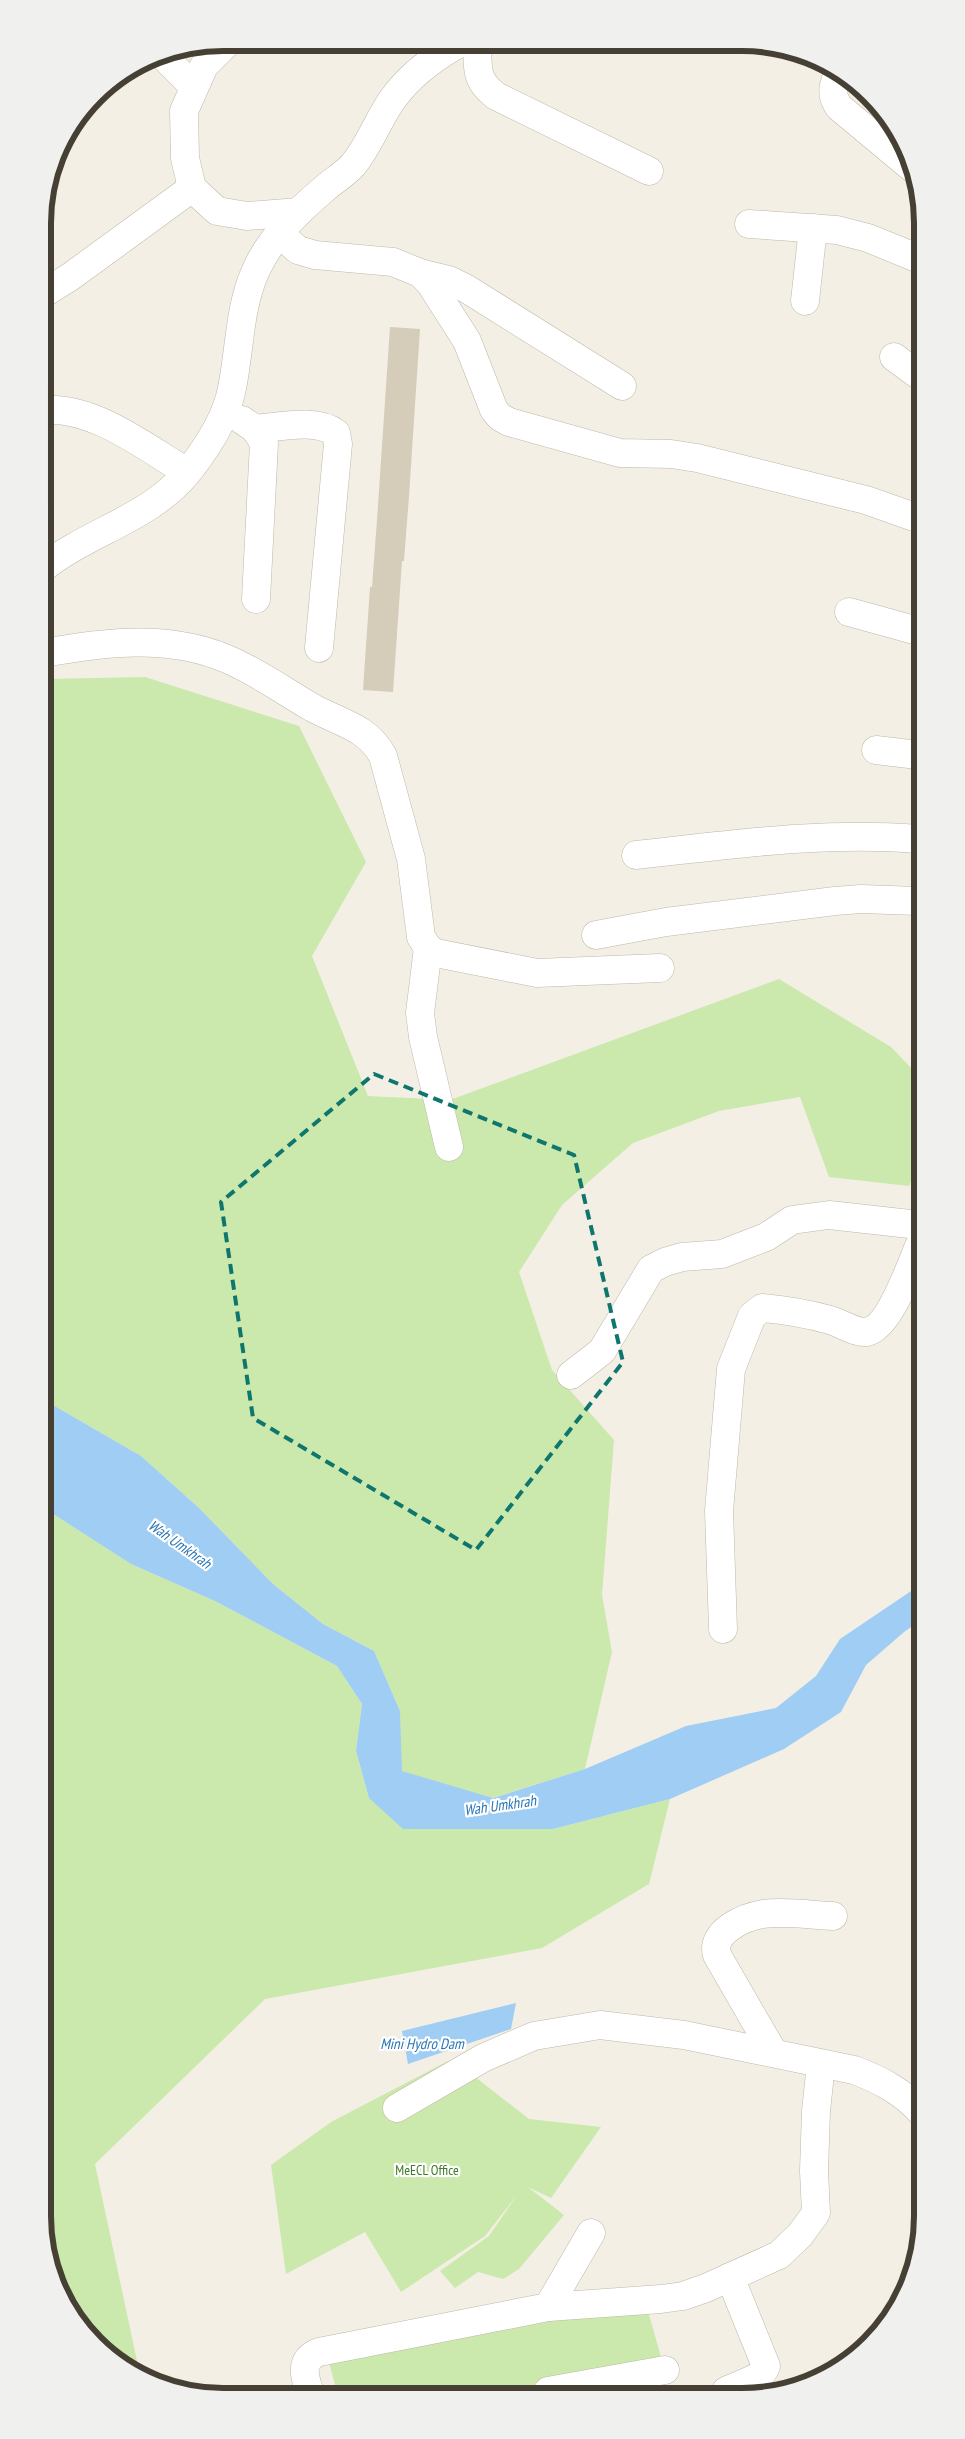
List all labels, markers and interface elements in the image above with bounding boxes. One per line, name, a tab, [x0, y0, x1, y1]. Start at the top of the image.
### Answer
water label: Wah Umkhrah	[145, 1516, 216, 1573]
water label: Wah Umkhrah	[463, 1790, 538, 1819]
water label: Mini Hydro Dam	[380, 2034, 465, 2053]
park label: MeECL Office	[395, 2161, 459, 2179]

